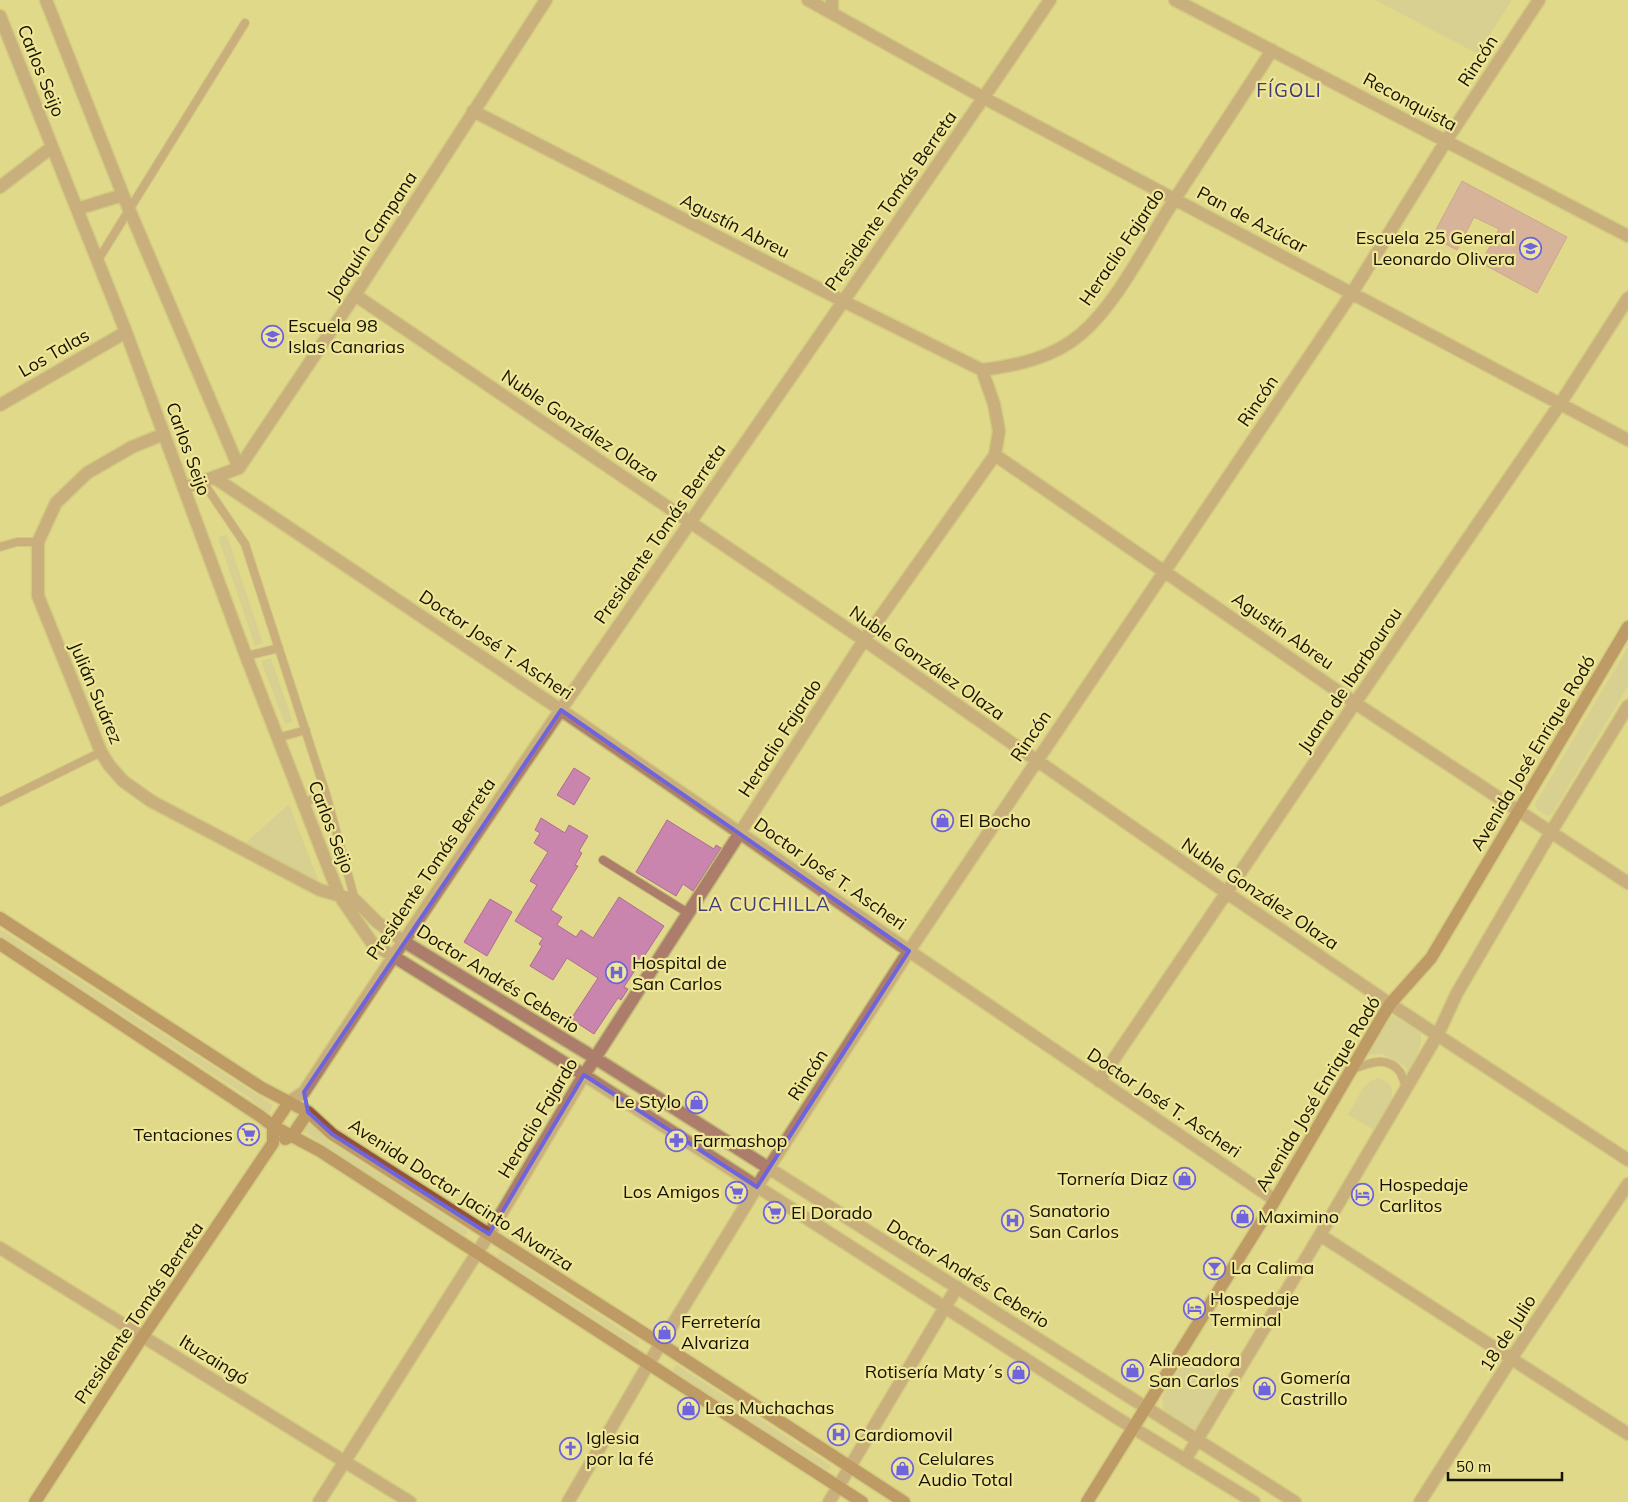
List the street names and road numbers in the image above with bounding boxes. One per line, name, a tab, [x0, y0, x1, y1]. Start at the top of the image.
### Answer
street label: Carlos Seijo	[13, 21, 70, 120]
street label: Rincón	[1452, 31, 1503, 91]
street label: Reconquista	[1359, 67, 1461, 136]
street label: Presidente Tomás Berreta	[820, 106, 962, 295]
street label: Joaquín Campana	[321, 167, 422, 305]
street label: Pan de Azúcar	[1193, 181, 1312, 259]
street label: Heraclio Fajardo	[1074, 184, 1169, 310]
street label: Agustín Abreu	[677, 188, 794, 263]
street label: Los Talas	[14, 323, 93, 382]
street label: Nuble González Olaza	[497, 364, 663, 487]
street label: Rincón	[1232, 371, 1283, 431]
street label: Carlos Seijo	[161, 399, 216, 499]
street label: Presidente Tomás Berreta	[589, 439, 731, 628]
street label: Doctor José T. Ascheri	[415, 585, 578, 705]
street label: Agustín Abreu	[1228, 587, 1339, 674]
street label: Nuble González Olaza	[845, 600, 1010, 725]
street label: Juana de Ibarbourou	[1293, 603, 1407, 757]
street label: Julián Suárez	[65, 638, 128, 747]
street label: Avenida José Enrique Rodó	[1465, 651, 1600, 855]
street label: Heraclio Fajardo	[733, 674, 826, 801]
street label: Rincón	[1005, 706, 1056, 766]
street label: Presidente Tomás Berreta	[361, 773, 500, 964]
street label: Carlos Seijo	[303, 777, 360, 876]
street label: Doctor José T. Ascheri	[750, 812, 911, 935]
street label: Nuble González Olaza	[1177, 832, 1343, 955]
street label: Doctor Andrés Ceberio	[412, 919, 584, 1038]
street label: Avenida José Enrique Rodó	[1250, 992, 1385, 1196]
street label: Doctor José T. Ascheri	[1083, 1043, 1246, 1163]
street label: Rincón	[782, 1045, 833, 1105]
street label: Heraclio Fajardo	[493, 1053, 583, 1182]
street label: Avenida Doctor Jacinto Alvariza	[344, 1113, 578, 1276]
street label: Doctor Andrés Ceberio	[882, 1214, 1054, 1333]
street label: Presidente Tomás Berreta	[69, 1217, 208, 1408]
street label: 18 de Julio	[1474, 1290, 1541, 1375]
street label: Ituzaingó	[175, 1329, 253, 1390]

